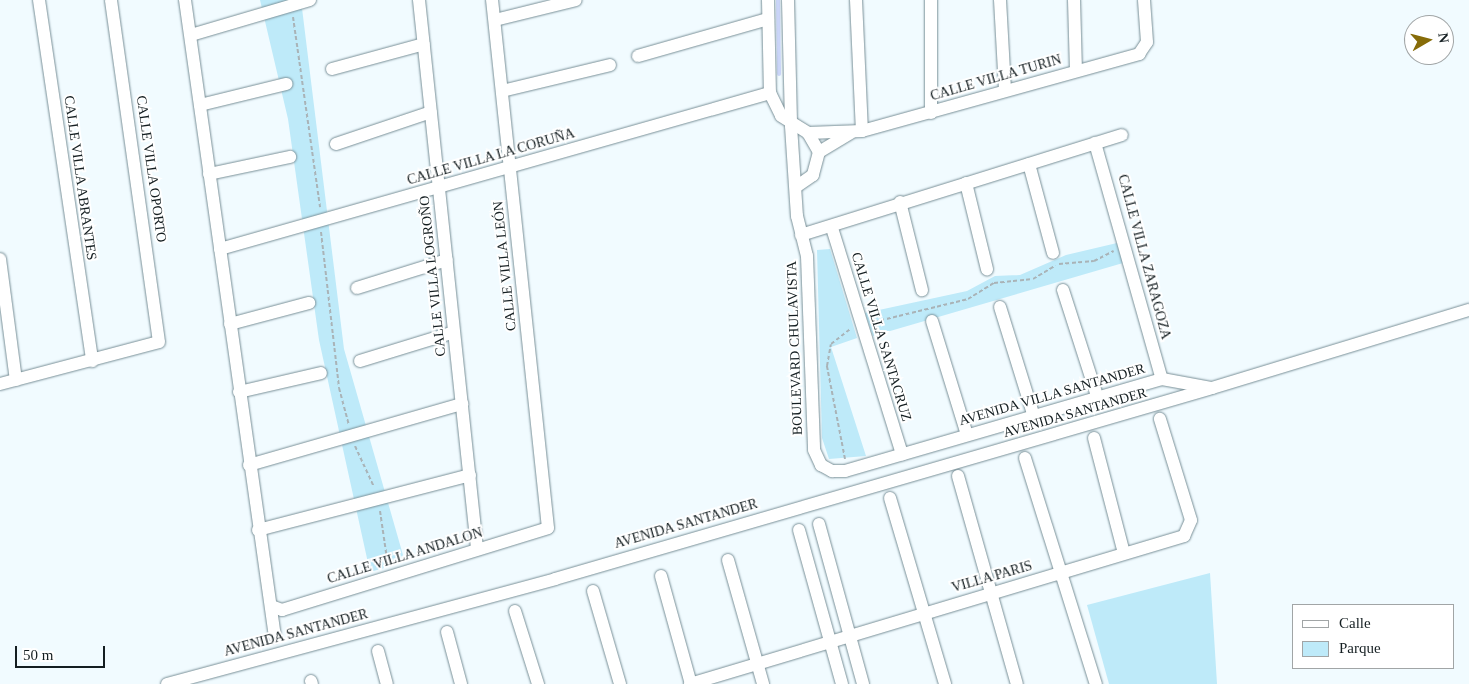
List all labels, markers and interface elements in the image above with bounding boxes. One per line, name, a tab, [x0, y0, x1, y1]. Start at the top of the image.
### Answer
north arrow	[1404, 15, 1454, 65]
text: N	[1435, 32, 1451, 44]
street label: CALLE VILLA TURIN	[928, 51, 1064, 105]
street label: CALLE VILLA ABRANTES	[60, 94, 100, 262]
street label: CALLE VILLA OPORTO	[132, 94, 170, 244]
street label: CALLE VILLA LA CORUÑA	[404, 125, 578, 189]
street label: CALLE VILLA ZARAGOZA	[1114, 172, 1174, 342]
street label: CALLE VILLA LOGROÑO	[416, 194, 450, 358]
street label: CALLE VILLA LEÓN	[490, 200, 520, 332]
street label: CALLE VILLA SANTACRUZ	[847, 250, 915, 424]
street label: BOULEVARD CHULAVISTA	[784, 260, 806, 436]
street label: AVENIDA VILLA SANTANDER	[956, 360, 1148, 430]
street label: AVENIDA SANTANDER	[1001, 384, 1149, 442]
street label: AVENIDA SANTANDER	[612, 495, 760, 553]
street label: CALLE VILLA ANDALON	[324, 524, 486, 588]
street label: VILLA PARIS	[949, 557, 1035, 597]
legend	[1292, 604, 1454, 669]
street label: AVENIDA SANTANDER	[222, 606, 370, 660]
text: Calle	[1339, 615, 1371, 631]
scale bar	[18, 636, 108, 668]
text: Parque	[1339, 640, 1381, 656]
text: 50 m	[23, 647, 53, 663]

